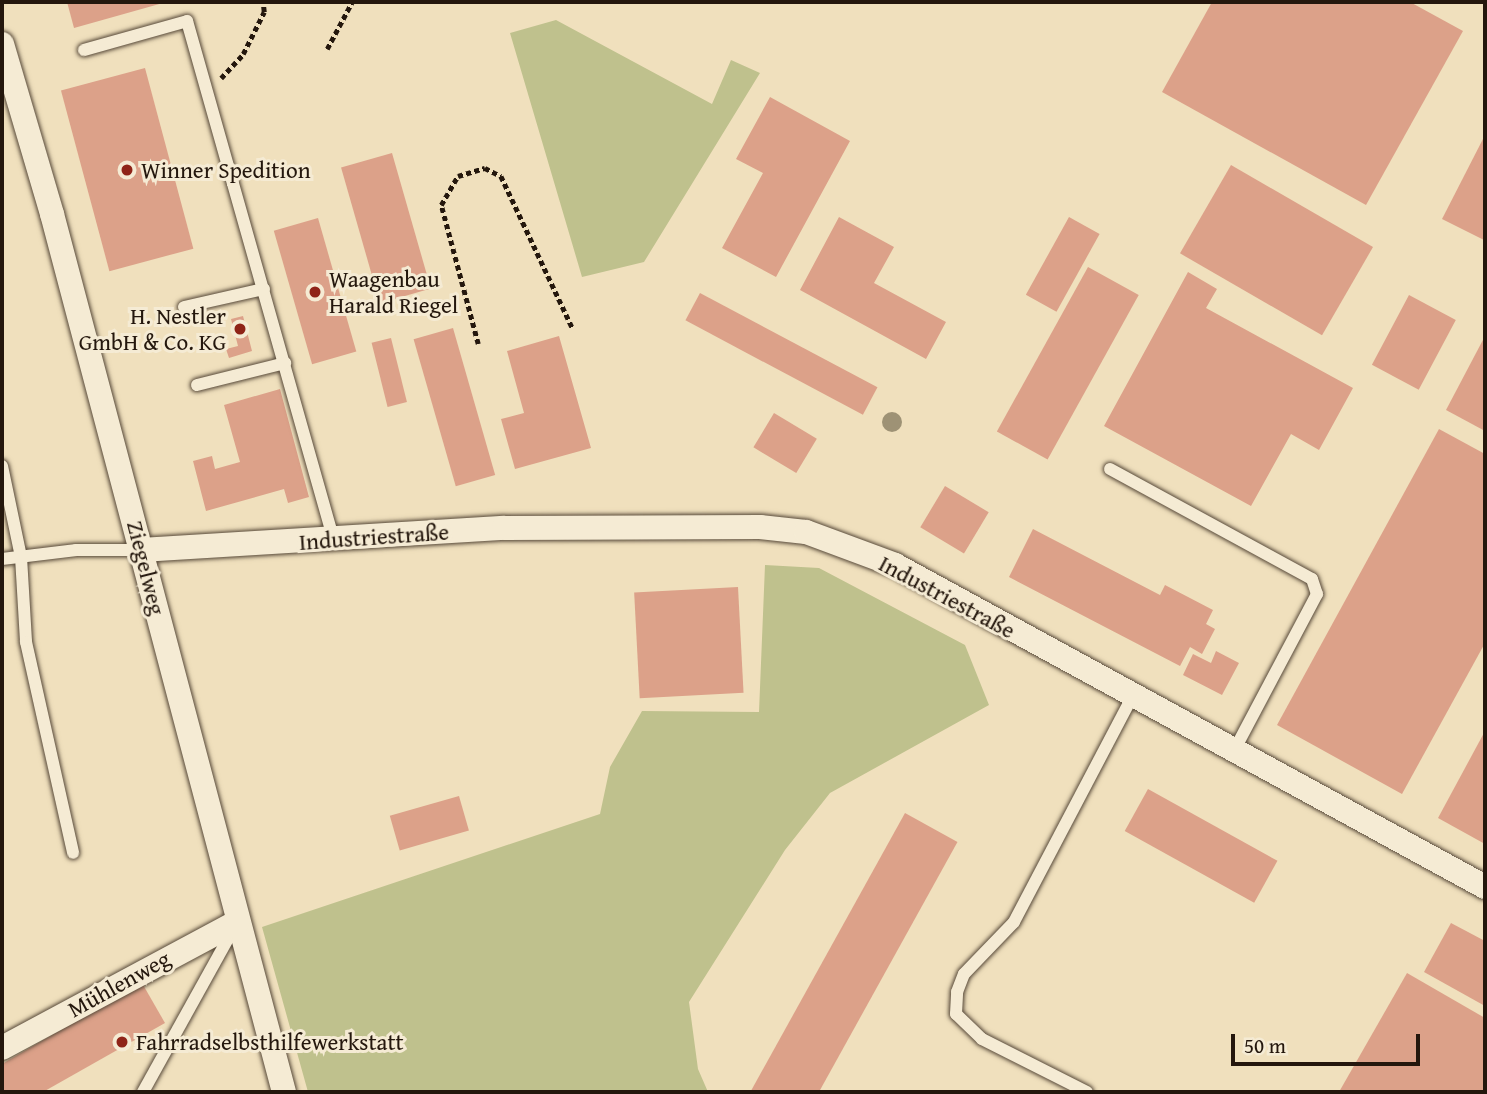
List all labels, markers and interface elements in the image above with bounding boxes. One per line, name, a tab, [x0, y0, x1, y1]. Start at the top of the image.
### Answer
place label: Winner Spedition	[141, 156, 311, 184]
marker: Winner Spedition	[119, 162, 135, 178]
place label: Waagenbau Harald Riegel	[329, 265, 458, 319]
marker: Waagenbau Harald Riegel	[307, 284, 323, 300]
place label: H. Nestler GmbH & Co. KG	[79, 302, 226, 356]
marker: H. Nestler GmbH & Co. KG	[232, 321, 248, 337]
street label: Ziegelweg	[121, 518, 171, 618]
street label: Industriestraße	[298, 518, 450, 556]
street label: Industriestraße	[874, 550, 1020, 644]
street label: Mühlenweg	[63, 945, 175, 1023]
scale bar	[1235, 1020, 1424, 1064]
place label: Fahrradselbsthilfewerkstatt	[136, 1028, 404, 1056]
text: 50 m	[1244, 1030, 1286, 1061]
marker: Fahrradselbsthilfewerkstatt	[114, 1034, 130, 1050]

